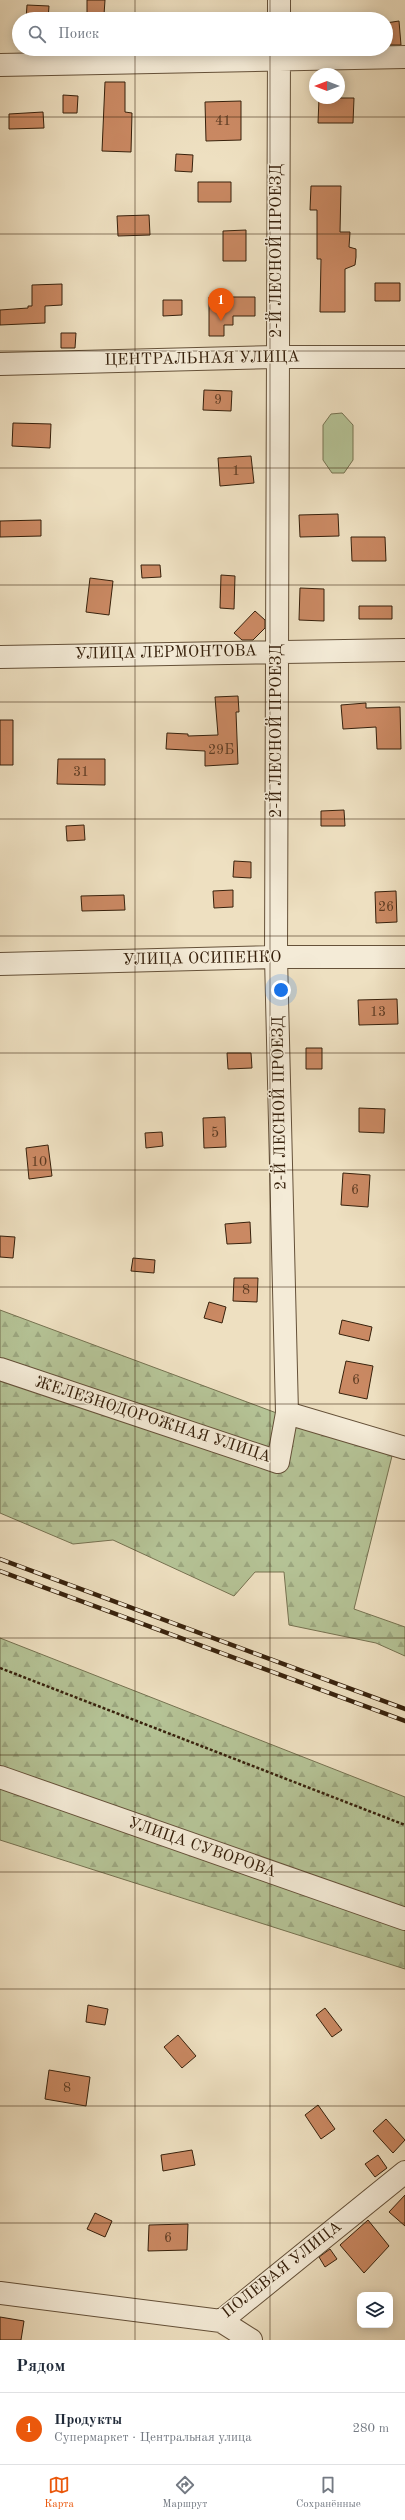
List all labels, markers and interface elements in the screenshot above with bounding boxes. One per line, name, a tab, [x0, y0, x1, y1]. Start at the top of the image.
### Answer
search box	[12, 12, 393, 56]
icon: search	[26, 23, 48, 45]
text: Поиск	[58, 27, 99, 42]
north arrow	[309, 68, 345, 104]
house number: 41	[215, 114, 231, 128]
street label: 2-Й ЛЕСНОЙ ПРОЕЗД	[265, 164, 285, 338]
pin: 1	[208, 288, 234, 321]
street label: ЦЕНТРАЛЬНАЯ УЛИЦА	[104, 349, 300, 369]
house number: 9	[214, 393, 222, 407]
house number: 1	[232, 464, 240, 478]
street label: УЛИЦА ЛЕРМОНТОВА	[75, 643, 257, 663]
street label: 2-Й ЛЕСНОЙ ПРОЕЗД	[265, 644, 285, 818]
house number: 29Б	[208, 743, 234, 757]
house number: 31	[73, 765, 89, 779]
house number: 26	[378, 900, 394, 914]
street label: УЛИЦА ОСИПЕНКО	[123, 950, 281, 968]
your location	[271, 980, 291, 1000]
house number: 13	[370, 1005, 386, 1019]
street label: 2-Й ЛЕСНОЙ ПРОЕЗД	[266, 1016, 290, 1190]
house number: 5	[211, 1126, 219, 1140]
house number: 10	[31, 1155, 47, 1169]
house number: 6	[351, 1183, 359, 1197]
house number: 8	[242, 1283, 250, 1297]
house number: 6	[352, 1373, 360, 1387]
street label: ЖЕЛЕЗНОДОРОЖНАЯ УЛИЦА	[33, 1374, 273, 1466]
street label: УЛИЦА СУВОРОВА	[126, 1815, 278, 1881]
house number: 8	[63, 2081, 71, 2095]
street label: ПОЛЕВАЯ УЛИЦА	[219, 2219, 345, 2321]
house number: 6	[164, 2231, 172, 2245]
map controls	[357, 2292, 393, 2328]
button: layers	[357, 2292, 393, 2328]
text: Рядом	[16, 2358, 65, 2375]
text: Продукты	[54, 2413, 122, 2428]
text: 1	[25, 2422, 33, 2435]
text: 280 m	[352, 2422, 389, 2435]
text: Супермаркет · Центральная улица	[54, 2431, 252, 2444]
tab: Карта	[44, 2474, 74, 2512]
tab: Маршрут	[162, 2474, 208, 2512]
tab: Сохранённые	[296, 2474, 361, 2512]

